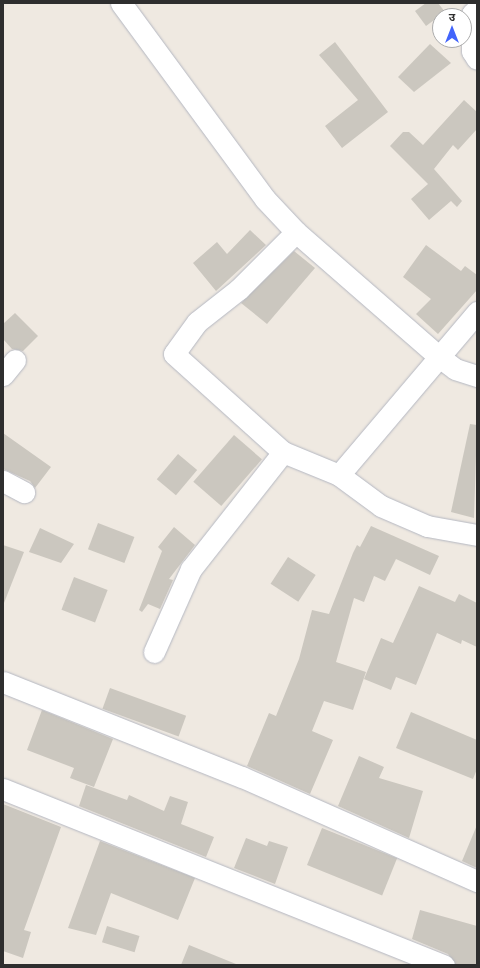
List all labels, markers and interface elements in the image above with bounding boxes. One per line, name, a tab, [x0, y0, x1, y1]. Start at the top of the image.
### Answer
north arrow	[432, 8, 472, 48]
text: उ	[449, 10, 455, 24]

